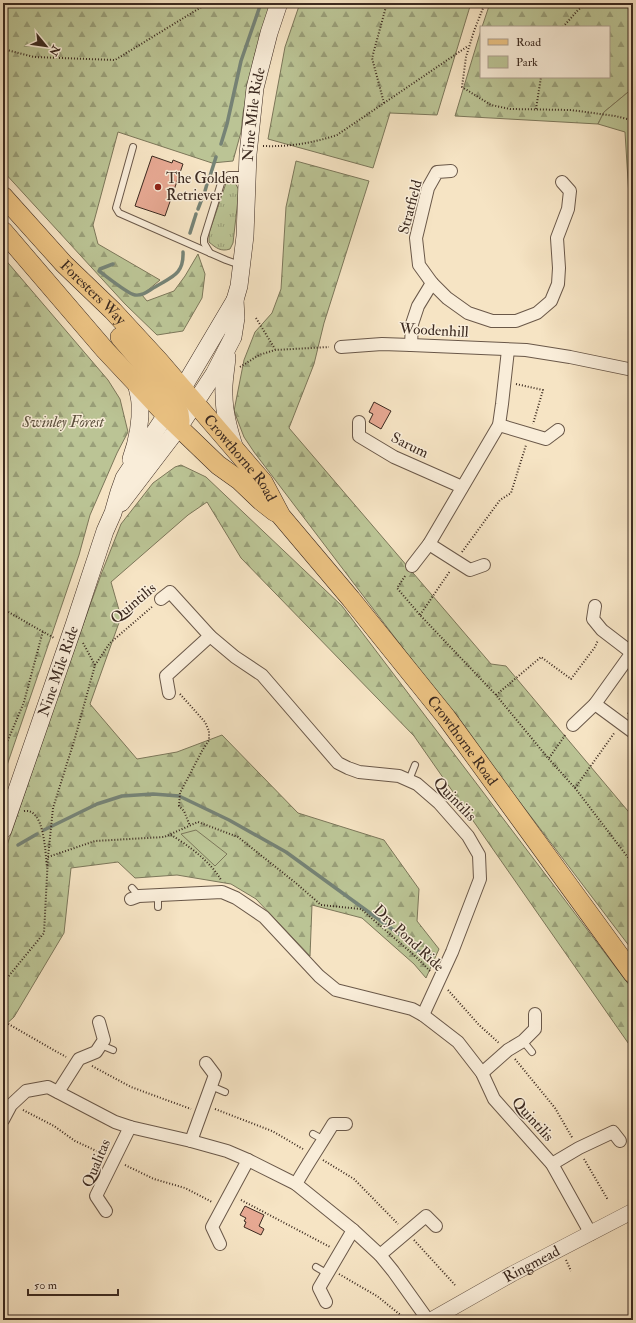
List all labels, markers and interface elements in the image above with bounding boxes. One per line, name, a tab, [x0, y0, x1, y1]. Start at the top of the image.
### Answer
north arrow	[26, 26, 66, 66]
legend	[480, 26, 610, 78]
text: Road	[516, 35, 541, 50]
text: N	[46, 42, 63, 59]
text: Park	[516, 55, 538, 70]
street label: Nine Mile Ride	[239, 65, 270, 162]
place label: The Golden Retriever	[166, 169, 240, 205]
street label: Stratfield	[394, 177, 427, 236]
marker: The Golden Retriever	[153, 182, 163, 192]
street label: Foresters Way	[56, 256, 130, 329]
street label: Woodenhill	[398, 319, 469, 342]
street label: Crowthorne Road	[199, 411, 281, 506]
park label: Swinley Forest	[21, 413, 104, 432]
street label: Sarum	[388, 428, 432, 463]
street label: Quintilis	[107, 579, 160, 628]
street label: Nine Mile Ride	[34, 624, 83, 719]
street label: Crowthorne Road	[423, 692, 502, 790]
street label: Quintilis	[429, 773, 480, 825]
street label: Dry Pond Ride	[369, 901, 448, 976]
street label: Quintilis	[508, 1093, 558, 1146]
street label: Qualitas	[78, 1136, 115, 1190]
street label: Ringmead	[500, 1241, 564, 1287]
scale bar	[28, 1271, 118, 1297]
text: 50 m	[34, 1278, 58, 1293]

